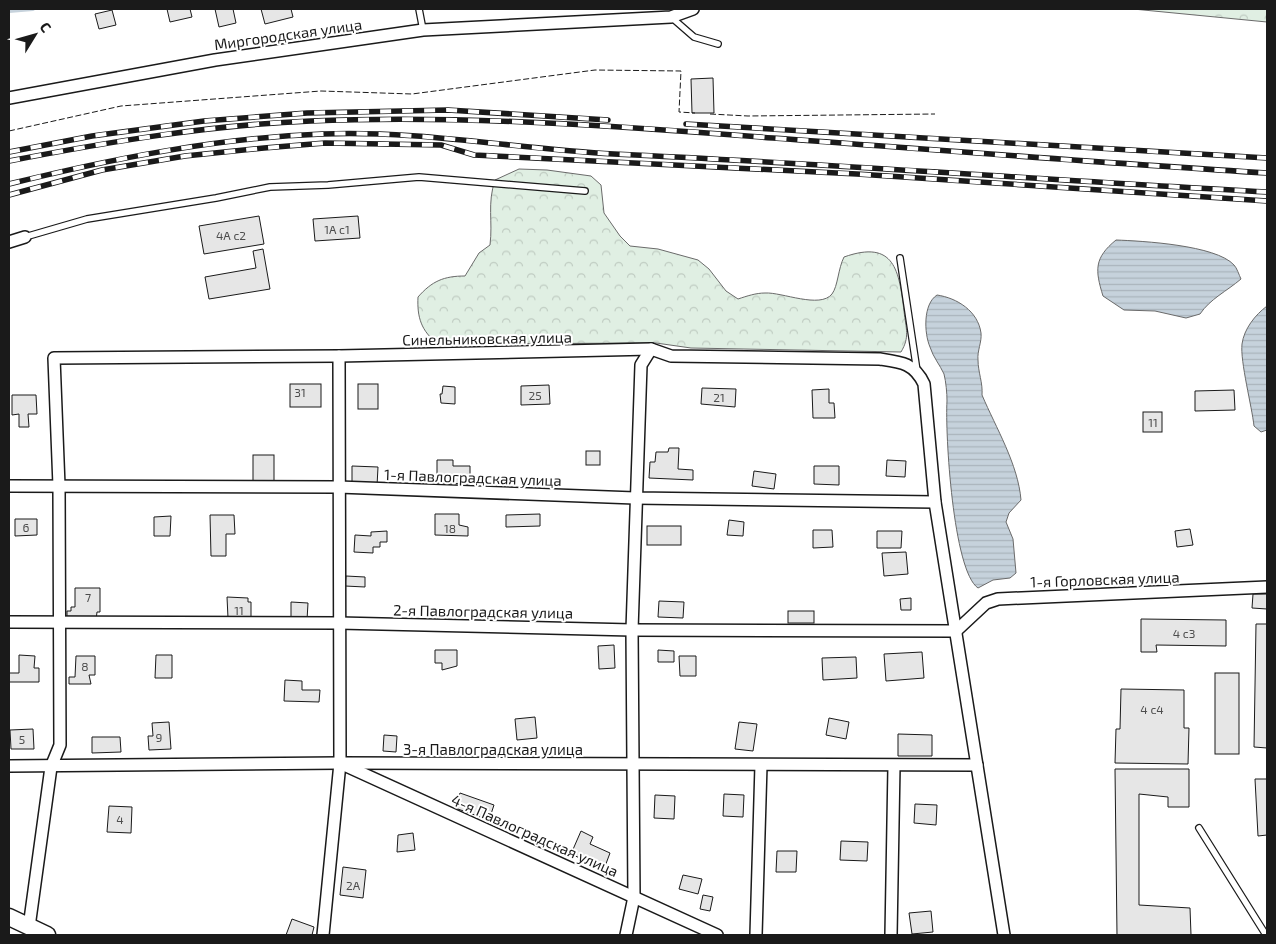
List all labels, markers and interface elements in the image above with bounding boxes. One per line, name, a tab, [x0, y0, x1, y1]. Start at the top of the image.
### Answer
north arrow	[10, 10, 60, 60]
street label: Миргородская улица	[213, 15, 363, 54]
text: С	[37, 18, 55, 35]
house number: 1А с1	[324, 222, 350, 236]
house number: 4А с2	[216, 228, 246, 242]
street label: Синельниковская улица	[402, 328, 572, 349]
house number: 31	[294, 385, 306, 399]
house number: 25	[528, 388, 542, 402]
house number: 21	[713, 390, 725, 404]
house number: 11	[1148, 415, 1158, 429]
street label: 1-я Павлоградская улица	[384, 465, 562, 490]
house number: 6	[23, 520, 30, 534]
house number: 18	[444, 521, 456, 535]
street label: 1-я Горловская улица	[1030, 567, 1180, 592]
house number: 7	[85, 590, 91, 604]
street label: 2-я Павлоградская улица	[393, 600, 573, 623]
house number: 11	[234, 603, 244, 617]
house number: 4 с3	[1173, 626, 1195, 640]
house number: 8	[81, 659, 89, 673]
house number: 4 с4	[1140, 702, 1164, 716]
house number: 9	[156, 730, 163, 744]
house number: 5	[19, 732, 25, 746]
street label: 3-я Павлоградская улица	[403, 740, 583, 759]
street label: 4-я Павлоградская улица	[448, 790, 621, 881]
house number: 4	[116, 812, 124, 826]
house number: 2А	[346, 878, 361, 892]

